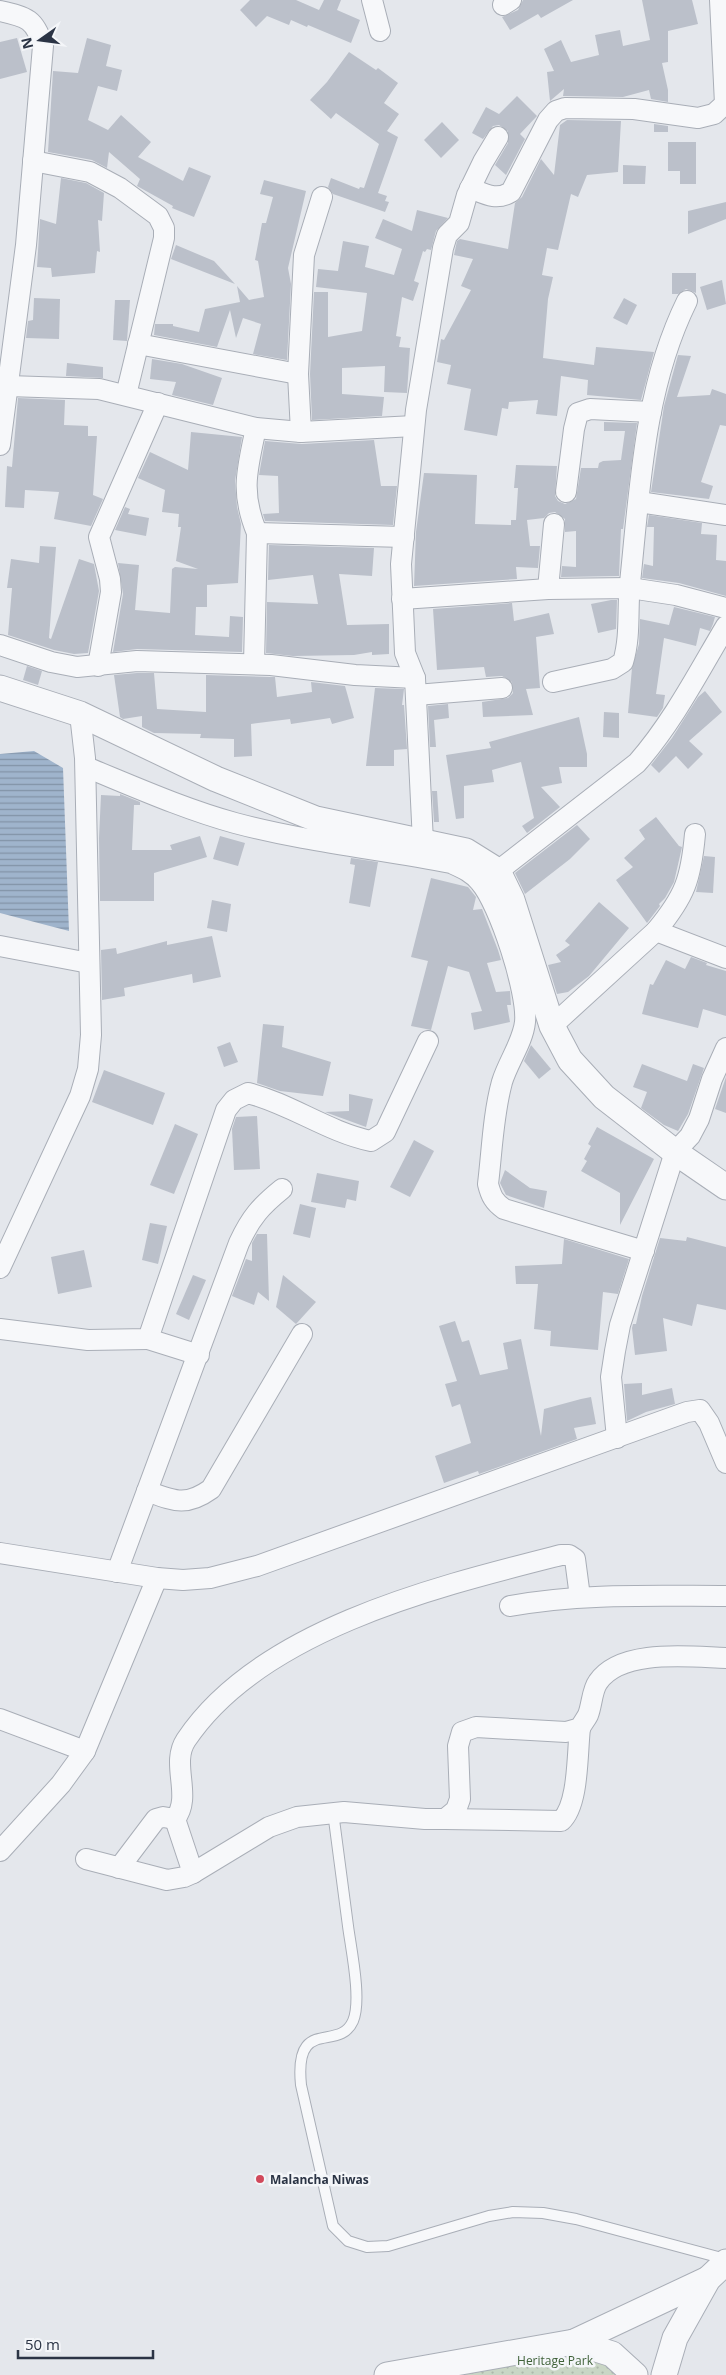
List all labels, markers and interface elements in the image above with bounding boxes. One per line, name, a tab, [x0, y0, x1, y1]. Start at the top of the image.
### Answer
north arrow	[15, 15, 65, 65]
text: N	[16, 35, 37, 51]
place label: Malancha Niwas	[270, 2171, 369, 2188]
marker: Malancha Niwas	[254, 2173, 266, 2185]
scale bar	[18, 2328, 152, 2360]
text: 50 m	[25, 2334, 60, 2354]
park label: Heritage Park	[517, 2352, 594, 2369]

